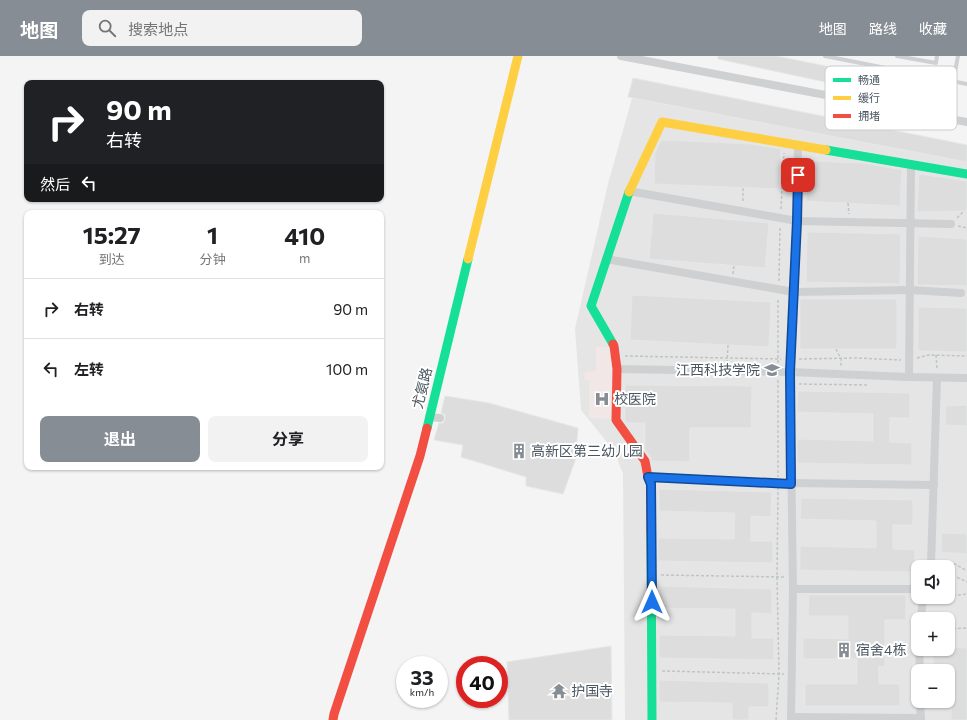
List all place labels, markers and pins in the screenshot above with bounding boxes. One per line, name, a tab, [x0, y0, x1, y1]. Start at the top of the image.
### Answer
pin	[781, 158, 815, 192]
place label: 江西科技学院	[676, 361, 760, 378]
school or university icon: 江西科技学院	[763, 361, 781, 379]
hospital icon: 校医院	[593, 390, 611, 408]
place label: 校医院	[614, 390, 656, 407]
building icon: 高新区第三幼儿园	[510, 442, 528, 460]
place label: 高新区第三幼儿园	[531, 442, 643, 459]
building icon: 宿舍4栋	[835, 641, 853, 659]
place label: 宿舍4栋	[856, 641, 906, 658]
temple icon: 护国寺	[550, 682, 568, 700]
place label: 护国寺	[571, 682, 613, 699]

